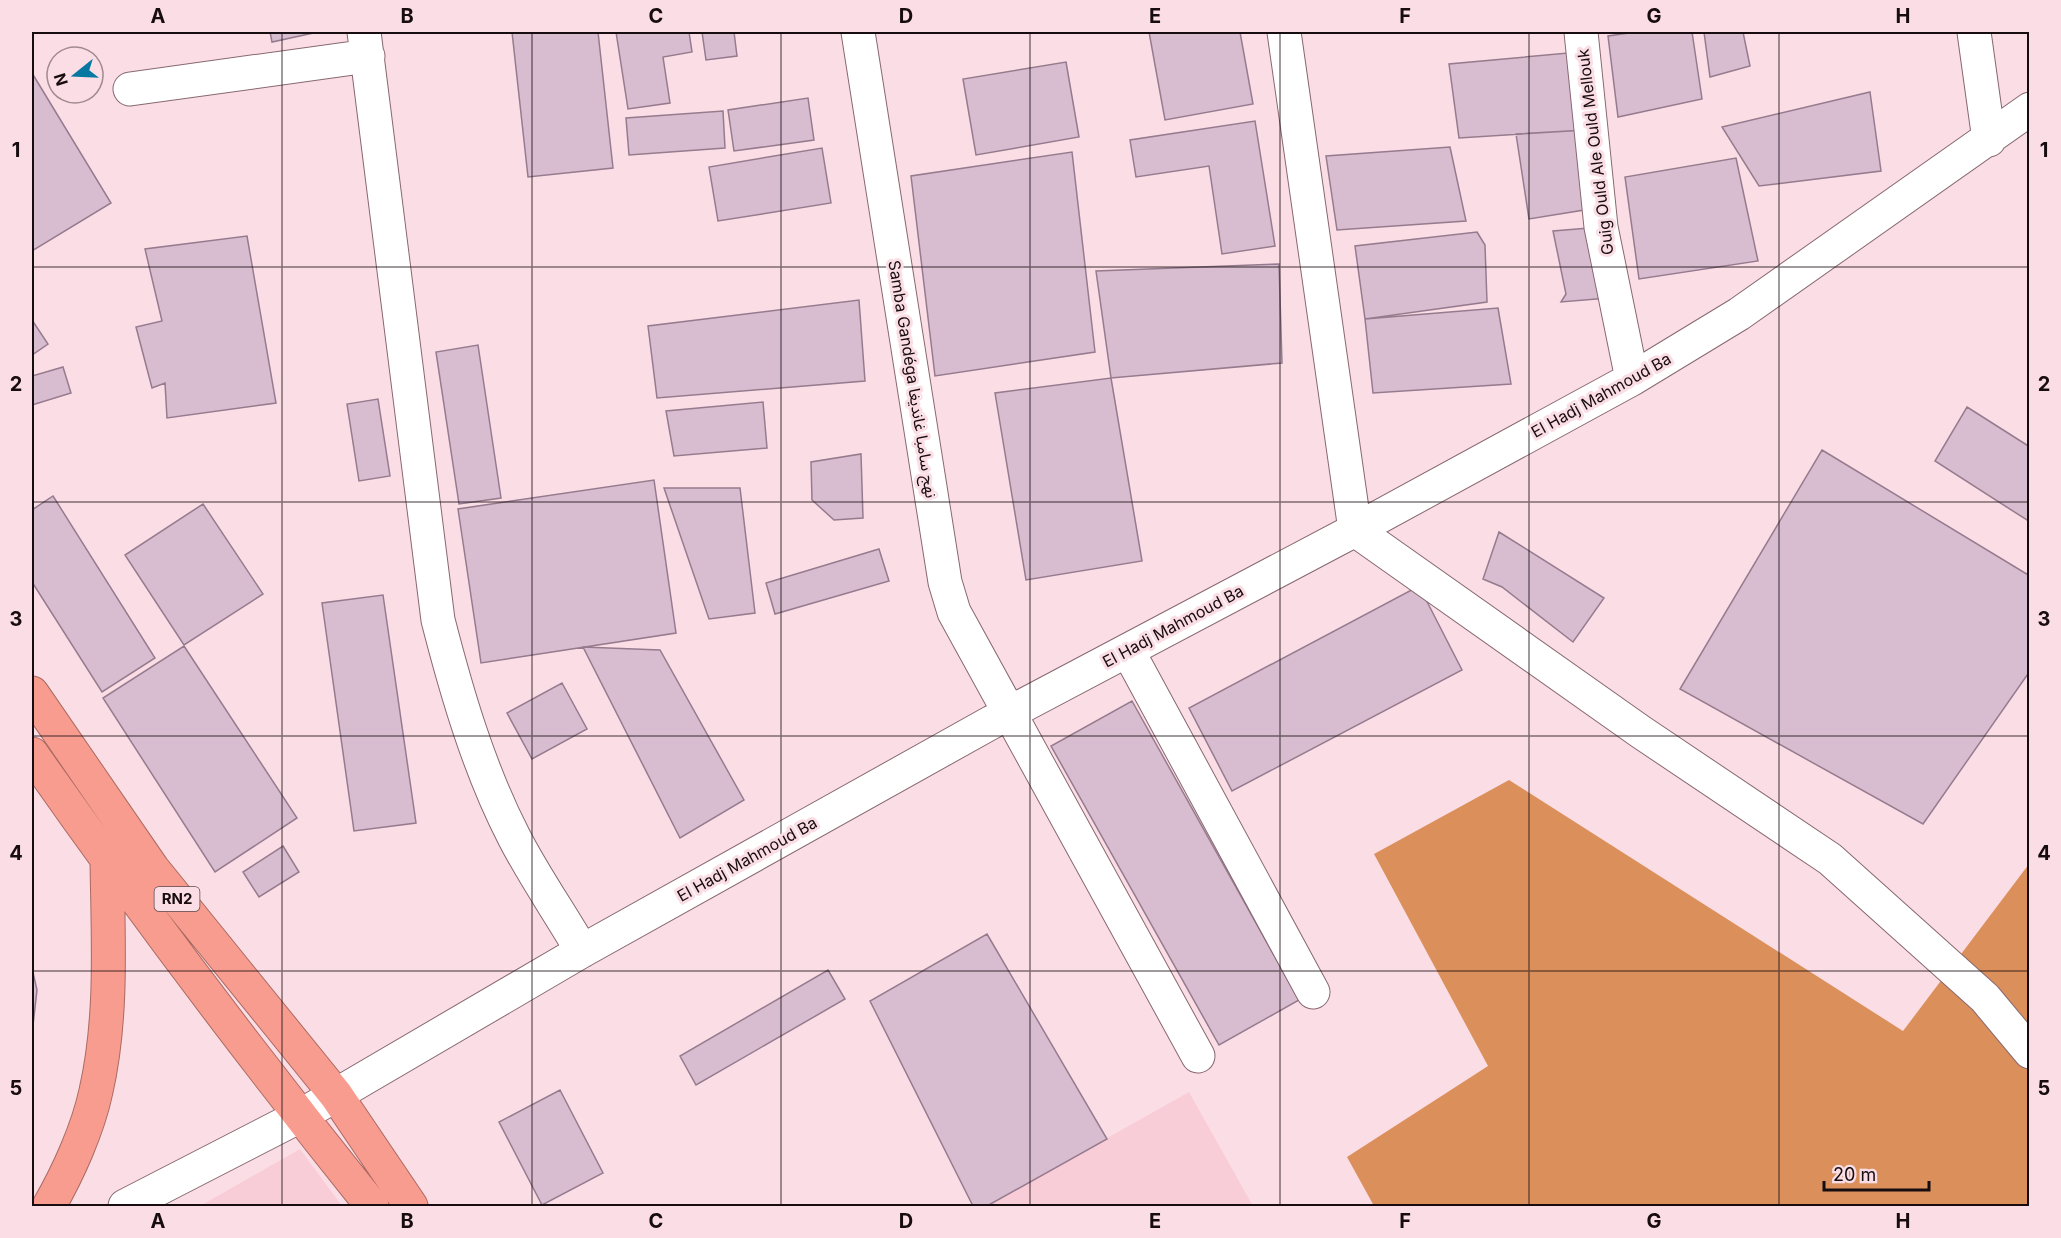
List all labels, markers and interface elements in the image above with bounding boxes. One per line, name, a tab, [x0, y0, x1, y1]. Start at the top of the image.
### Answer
text: A	[151, 4, 166, 28]
text: B	[400, 4, 414, 28]
text: C	[649, 4, 663, 28]
text: D	[899, 4, 913, 28]
text: E	[1149, 4, 1161, 28]
text: F	[1399, 4, 1411, 28]
text: G	[1646, 4, 1662, 28]
text: H	[1896, 4, 1910, 28]
north arrow	[45, 45, 105, 105]
street label: Guig Ould Ale Ould Mellouk	[1572, 48, 1618, 256]
text: N	[49, 71, 72, 89]
text: 1	[12, 138, 20, 162]
text: 1	[2040, 138, 2048, 162]
street label: Samba Gandéga نهج سامبا غانديغا	[881, 259, 942, 500]
street label: El Hadj Mahmoud Ba	[1528, 348, 1674, 442]
text: 2	[10, 372, 22, 396]
text: 2	[2038, 372, 2050, 396]
street label: El Hadj Mahmoud Ba	[1099, 580, 1247, 672]
text: 3	[10, 607, 22, 631]
text: 3	[2038, 607, 2050, 631]
street label: El Hadj Mahmoud Ba	[674, 812, 820, 906]
text: 4	[9, 841, 23, 865]
text: 4	[2037, 841, 2051, 865]
road number: RN2	[154, 887, 200, 911]
text: 5	[10, 1076, 22, 1100]
text: 5	[2038, 1076, 2050, 1100]
scale bar	[1824, 1154, 1929, 1192]
text: 20 m	[1833, 1164, 1876, 1185]
text: A	[151, 1209, 166, 1233]
text: B	[400, 1209, 414, 1233]
text: C	[649, 1209, 663, 1233]
text: D	[899, 1209, 913, 1233]
text: E	[1149, 1209, 1161, 1233]
text: F	[1399, 1209, 1411, 1233]
text: G	[1646, 1209, 1662, 1233]
text: H	[1896, 1209, 1910, 1233]

